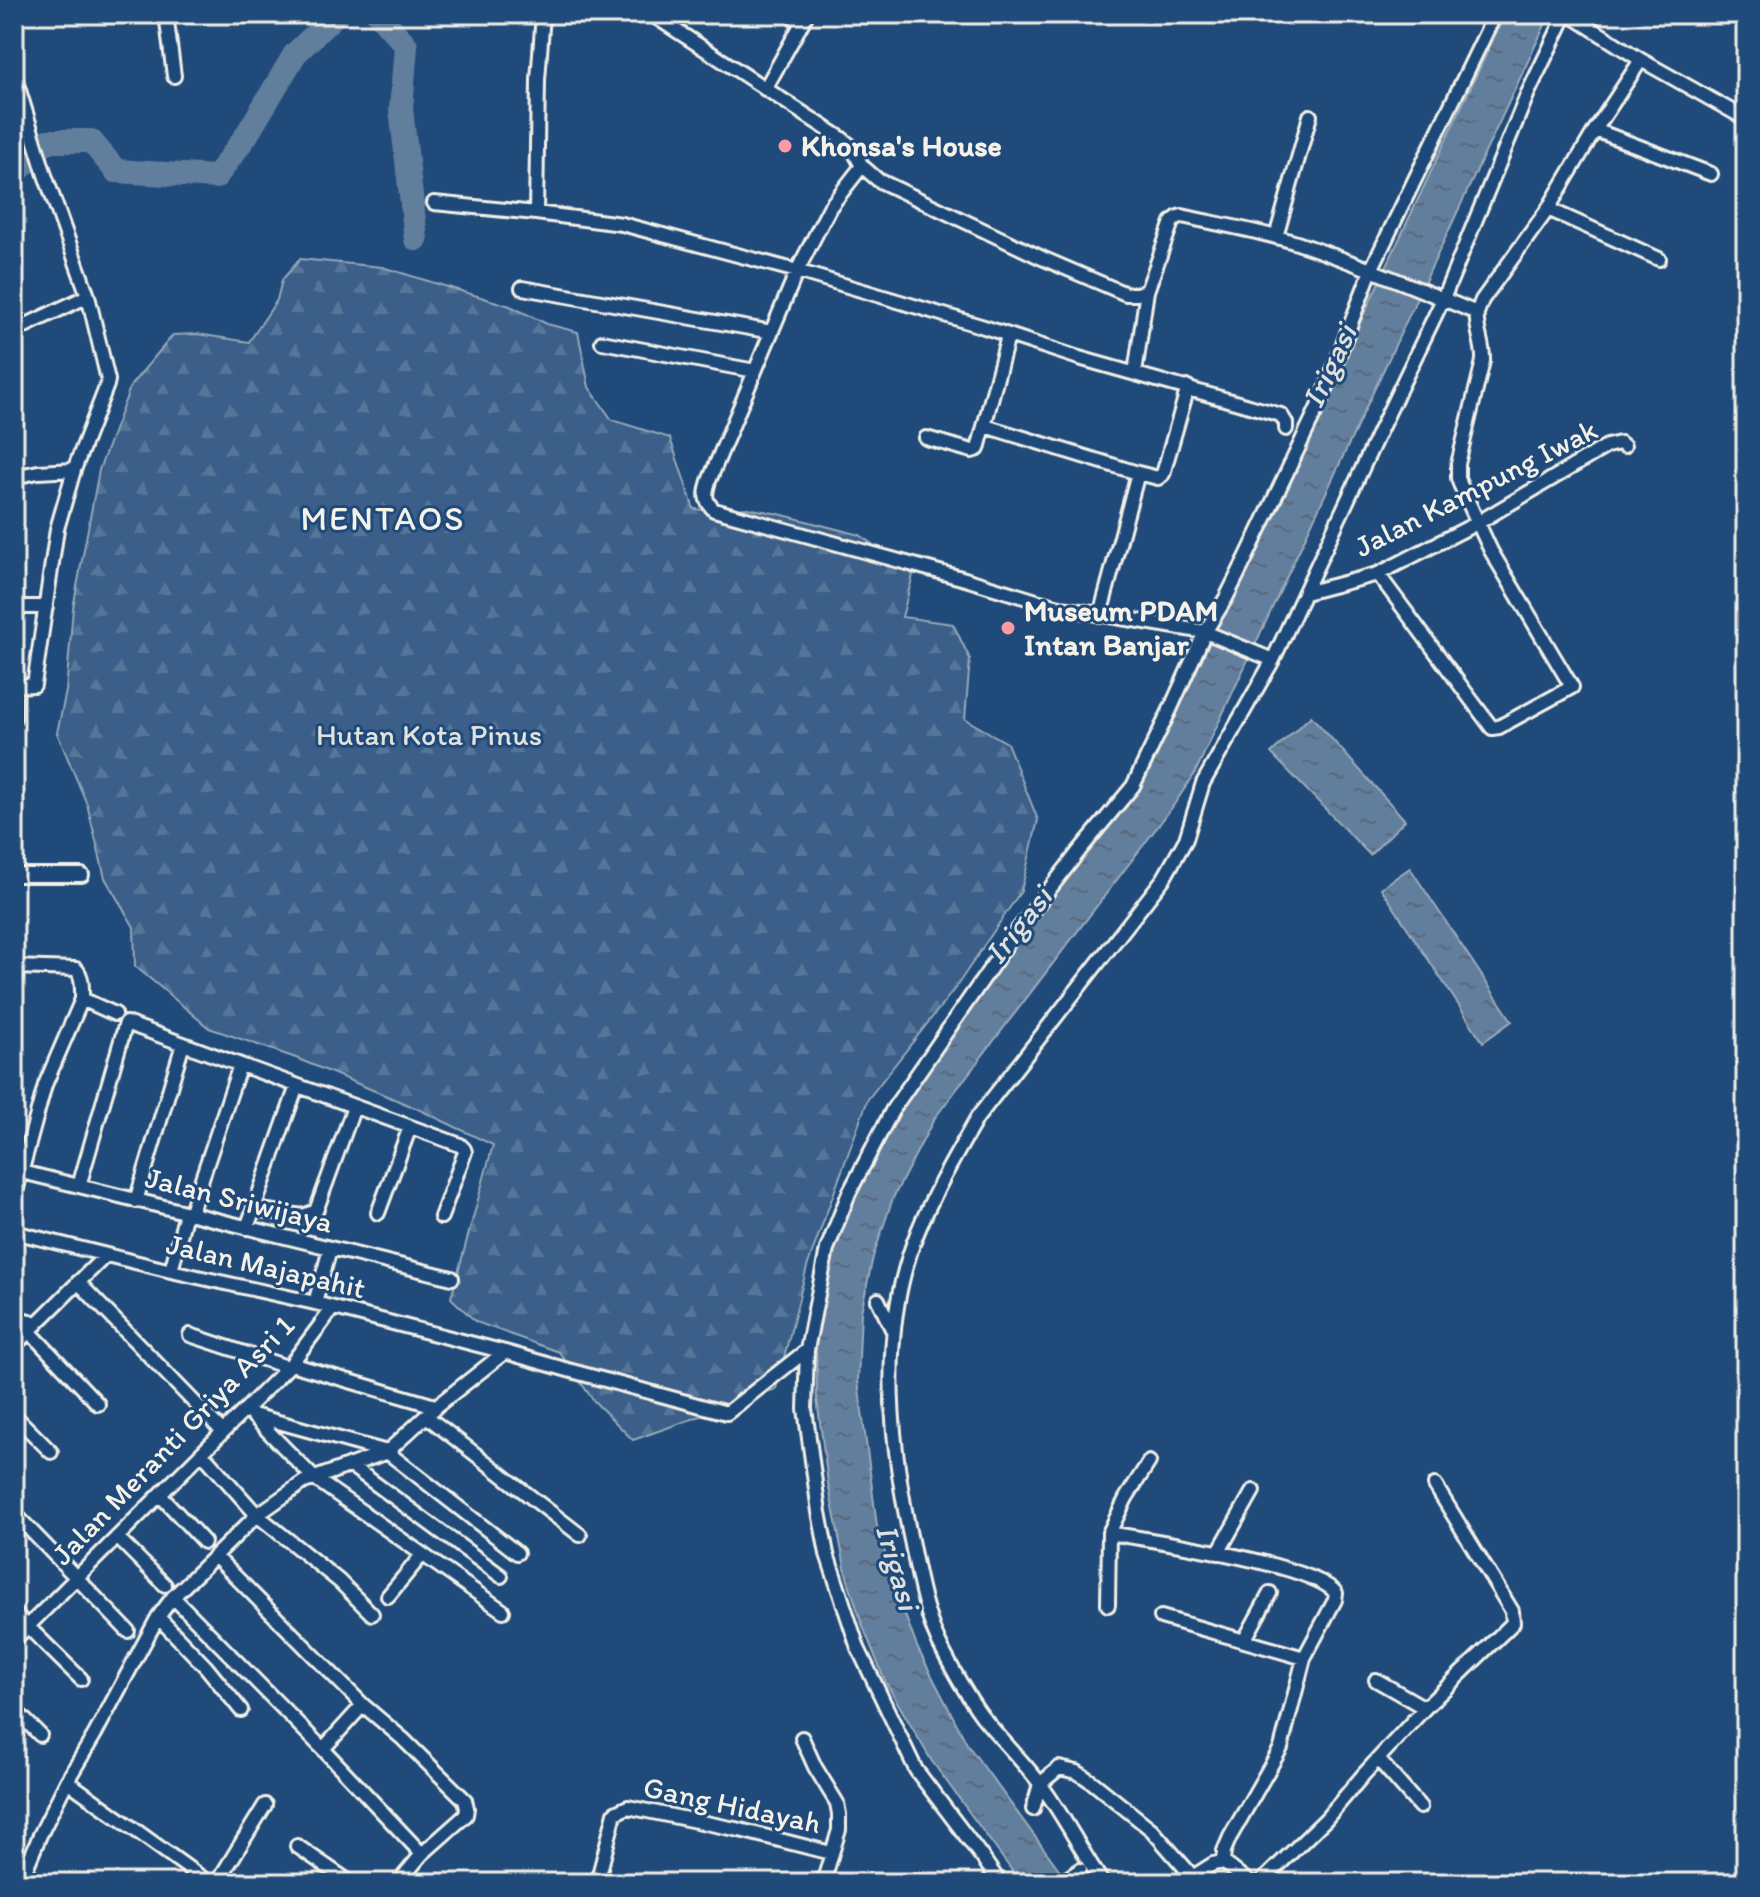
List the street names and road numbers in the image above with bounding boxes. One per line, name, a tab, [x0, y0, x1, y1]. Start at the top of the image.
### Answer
street label: Jalan Kampung Iwak	[1348, 410, 1603, 565]
street label: Jalan Sriwijaya	[141, 1158, 337, 1241]
street label: Jalan Majapahit	[163, 1225, 369, 1306]
street label: Jalan Meranti Griya Asri 1	[43, 1307, 302, 1573]
street label: Gang Hidayah	[640, 1768, 824, 1841]

